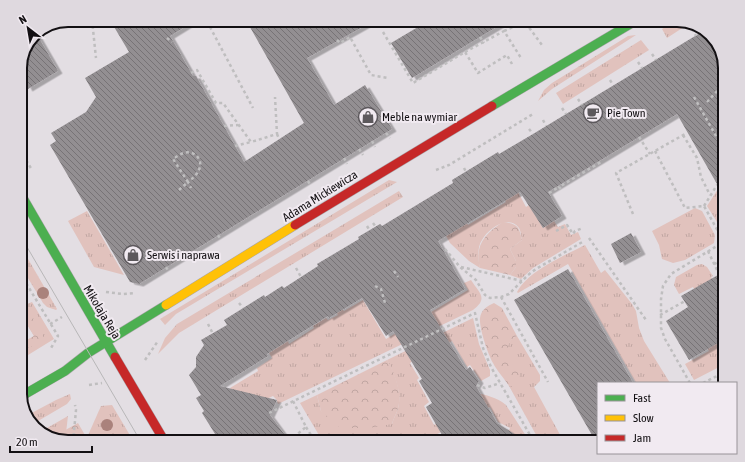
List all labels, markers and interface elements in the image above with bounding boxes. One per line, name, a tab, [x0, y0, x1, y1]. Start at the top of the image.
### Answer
north arrow	[8, 8, 48, 48]
text: N	[17, 13, 29, 26]
cafe icon: Pie Town	[582, 102, 604, 124]
shop icon: Meble na wymiar	[357, 106, 379, 128]
place label: Pie Town	[607, 106, 646, 120]
place label: Meble na wymiar	[382, 110, 457, 124]
street label: Adama Mickiewicza	[280, 167, 360, 225]
shop icon: Serwis i naprawa	[122, 244, 144, 266]
place label: Serwis i naprawa	[147, 248, 220, 262]
street label: Mikołaja Reja	[81, 283, 123, 341]
legend	[597, 382, 737, 454]
text: Fast	[633, 391, 651, 405]
text: Slow	[633, 411, 654, 425]
scale bar	[10, 428, 92, 454]
text: Jam	[633, 431, 651, 445]
text: 20 m	[16, 435, 38, 449]

